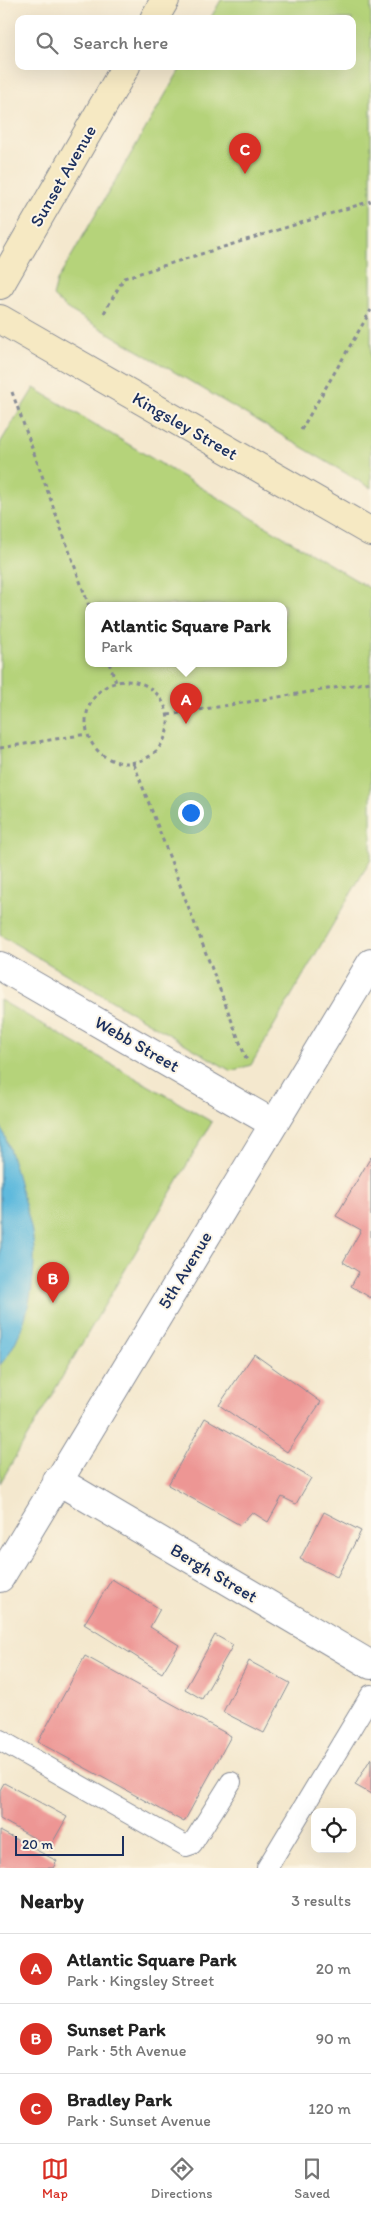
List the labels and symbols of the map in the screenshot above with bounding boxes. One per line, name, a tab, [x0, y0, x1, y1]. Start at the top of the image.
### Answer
street label: Sunset Avenue	[25, 121, 101, 231]
pin: C	[229, 133, 261, 174]
street label: Kingsley Street	[129, 387, 242, 465]
pin: A	[170, 683, 202, 724]
your location	[178, 800, 204, 826]
street label: Webb Street	[91, 1011, 183, 1077]
street label: 5th Avenue	[153, 1227, 217, 1313]
pin: B	[37, 1262, 69, 1303]
street label: Bergh Street	[166, 1538, 262, 1608]
scale bar	[15, 1833, 124, 1856]

